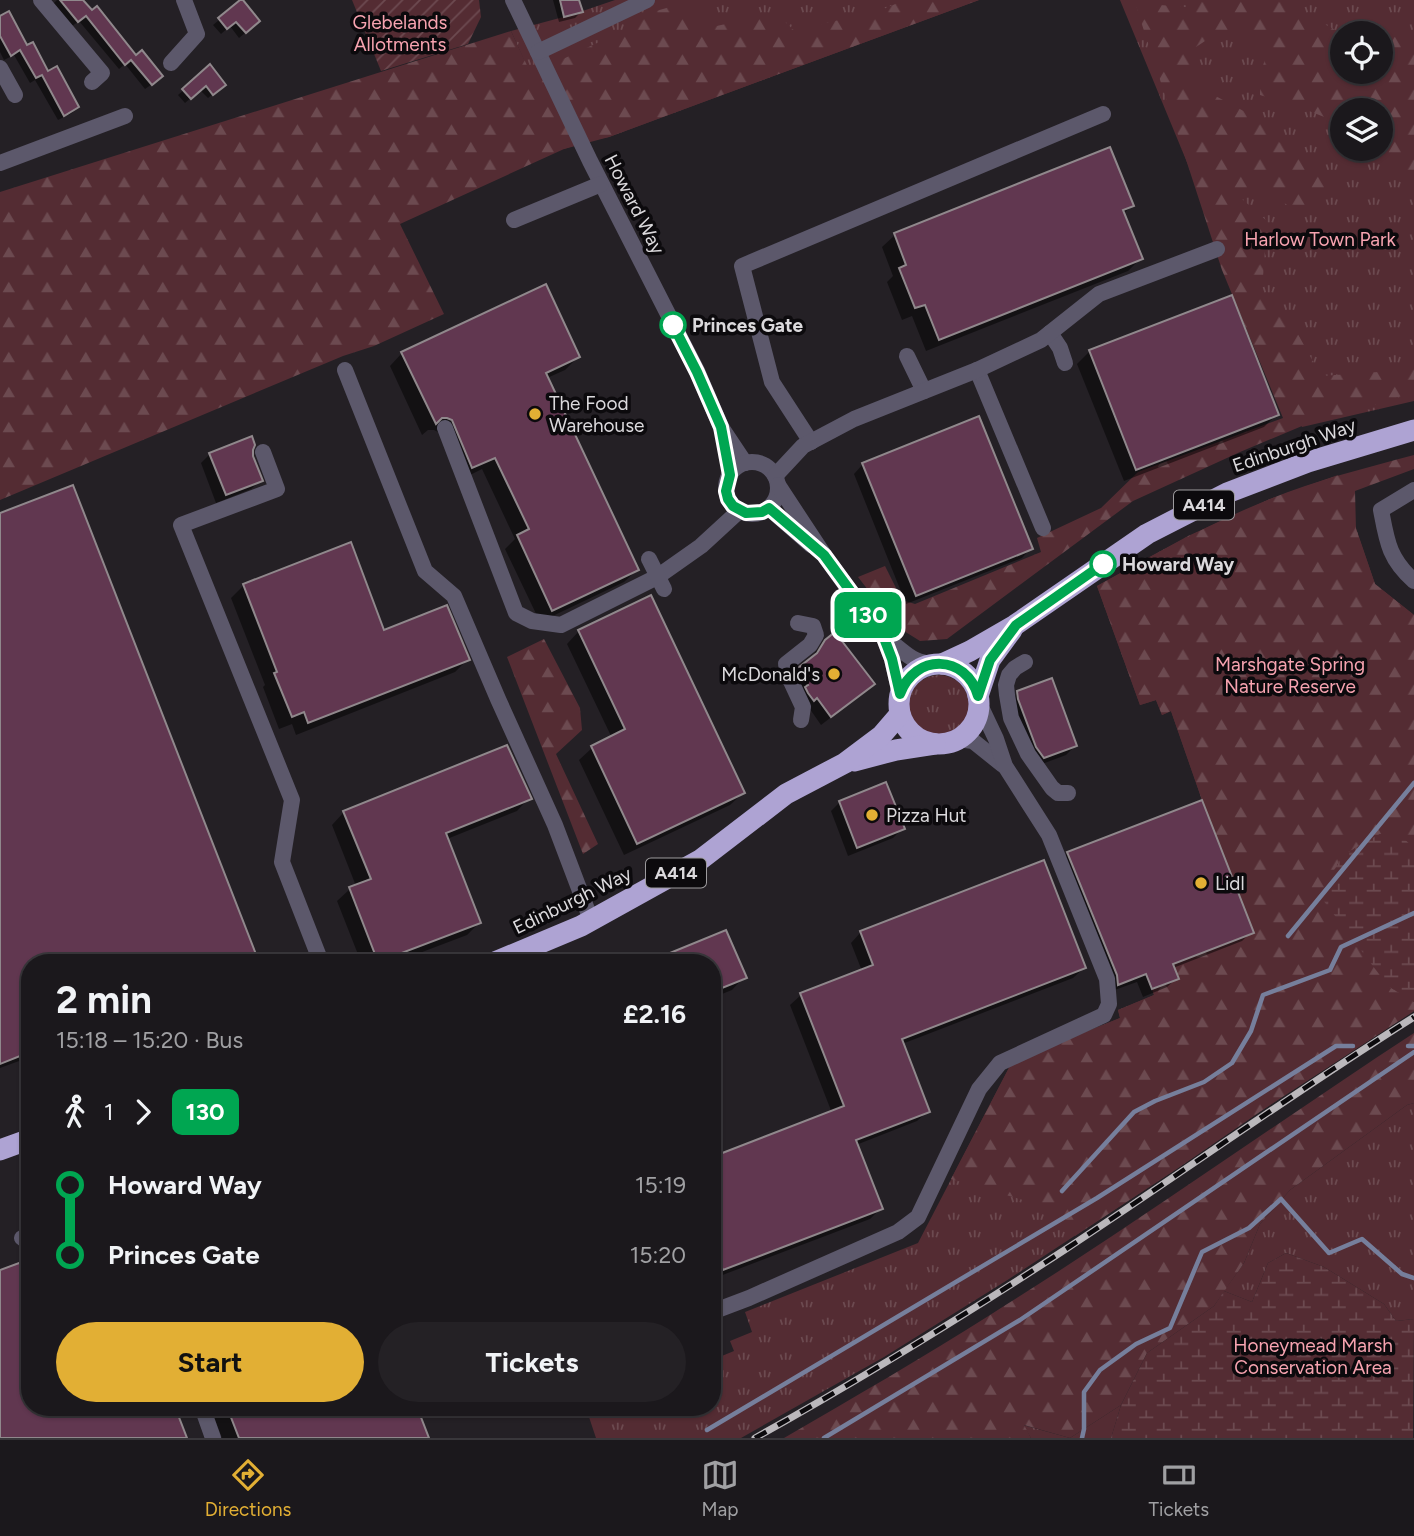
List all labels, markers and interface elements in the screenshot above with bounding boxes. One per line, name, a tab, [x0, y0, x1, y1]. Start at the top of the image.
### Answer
park label: Glebelands Allotments	[353, 11, 448, 56]
map controls	[1330, 21, 1393, 161]
button: locate	[1330, 21, 1393, 84]
button: layers	[1330, 98, 1393, 161]
street label: Howard Way	[600, 151, 669, 258]
park label: Harlow Town Park	[1244, 228, 1396, 251]
marker: Princes Gate	[660, 312, 686, 338]
place label: Princes Gate	[692, 314, 803, 337]
place label: The Food Warehouse	[549, 392, 644, 437]
marker: The Food Warehouse	[527, 406, 543, 422]
street label: Edinburgh Way	[1229, 414, 1359, 477]
road number: A414	[1174, 490, 1234, 520]
marker: Howard Way	[1090, 551, 1116, 577]
place label: Howard Way	[1122, 553, 1234, 576]
line badge: 130	[828, 592, 908, 638]
text: 130	[848, 600, 888, 629]
park label: Marshgate Spring Nature Reserve	[1215, 653, 1365, 698]
place label: McDonald's	[721, 663, 820, 686]
marker: McDonald's	[826, 666, 842, 682]
place label: Pizza Hut	[886, 804, 967, 827]
marker: Pizza Hut	[864, 807, 880, 823]
road number: A414	[646, 858, 706, 888]
street label: Edinburgh Way	[509, 862, 635, 939]
place label: Lidl	[1215, 872, 1245, 895]
marker: Lidl	[1193, 875, 1209, 891]
text: 2 min	[56, 977, 152, 1023]
text: £2.16	[623, 998, 686, 1030]
text: 15:18 – 15:20 · Bus	[56, 1026, 243, 1054]
icon: walk	[56, 1093, 94, 1131]
icon: forward	[124, 1093, 162, 1131]
text: 130	[186, 1097, 225, 1126]
text: 1	[104, 1098, 114, 1126]
text: Howard Way	[108, 1169, 262, 1201]
text: 15:19	[635, 1171, 686, 1199]
text: Princes Gate	[108, 1239, 260, 1271]
text: 15:20	[630, 1241, 686, 1269]
button: Start	[56, 1322, 364, 1402]
button: Tickets	[378, 1322, 686, 1402]
park label: Honeymead Marsh Conservation Area	[1233, 1334, 1393, 1379]
tab: Directions	[205, 1456, 291, 1521]
tab: Map	[701, 1456, 739, 1521]
tab: Tickets	[1149, 1456, 1209, 1521]

